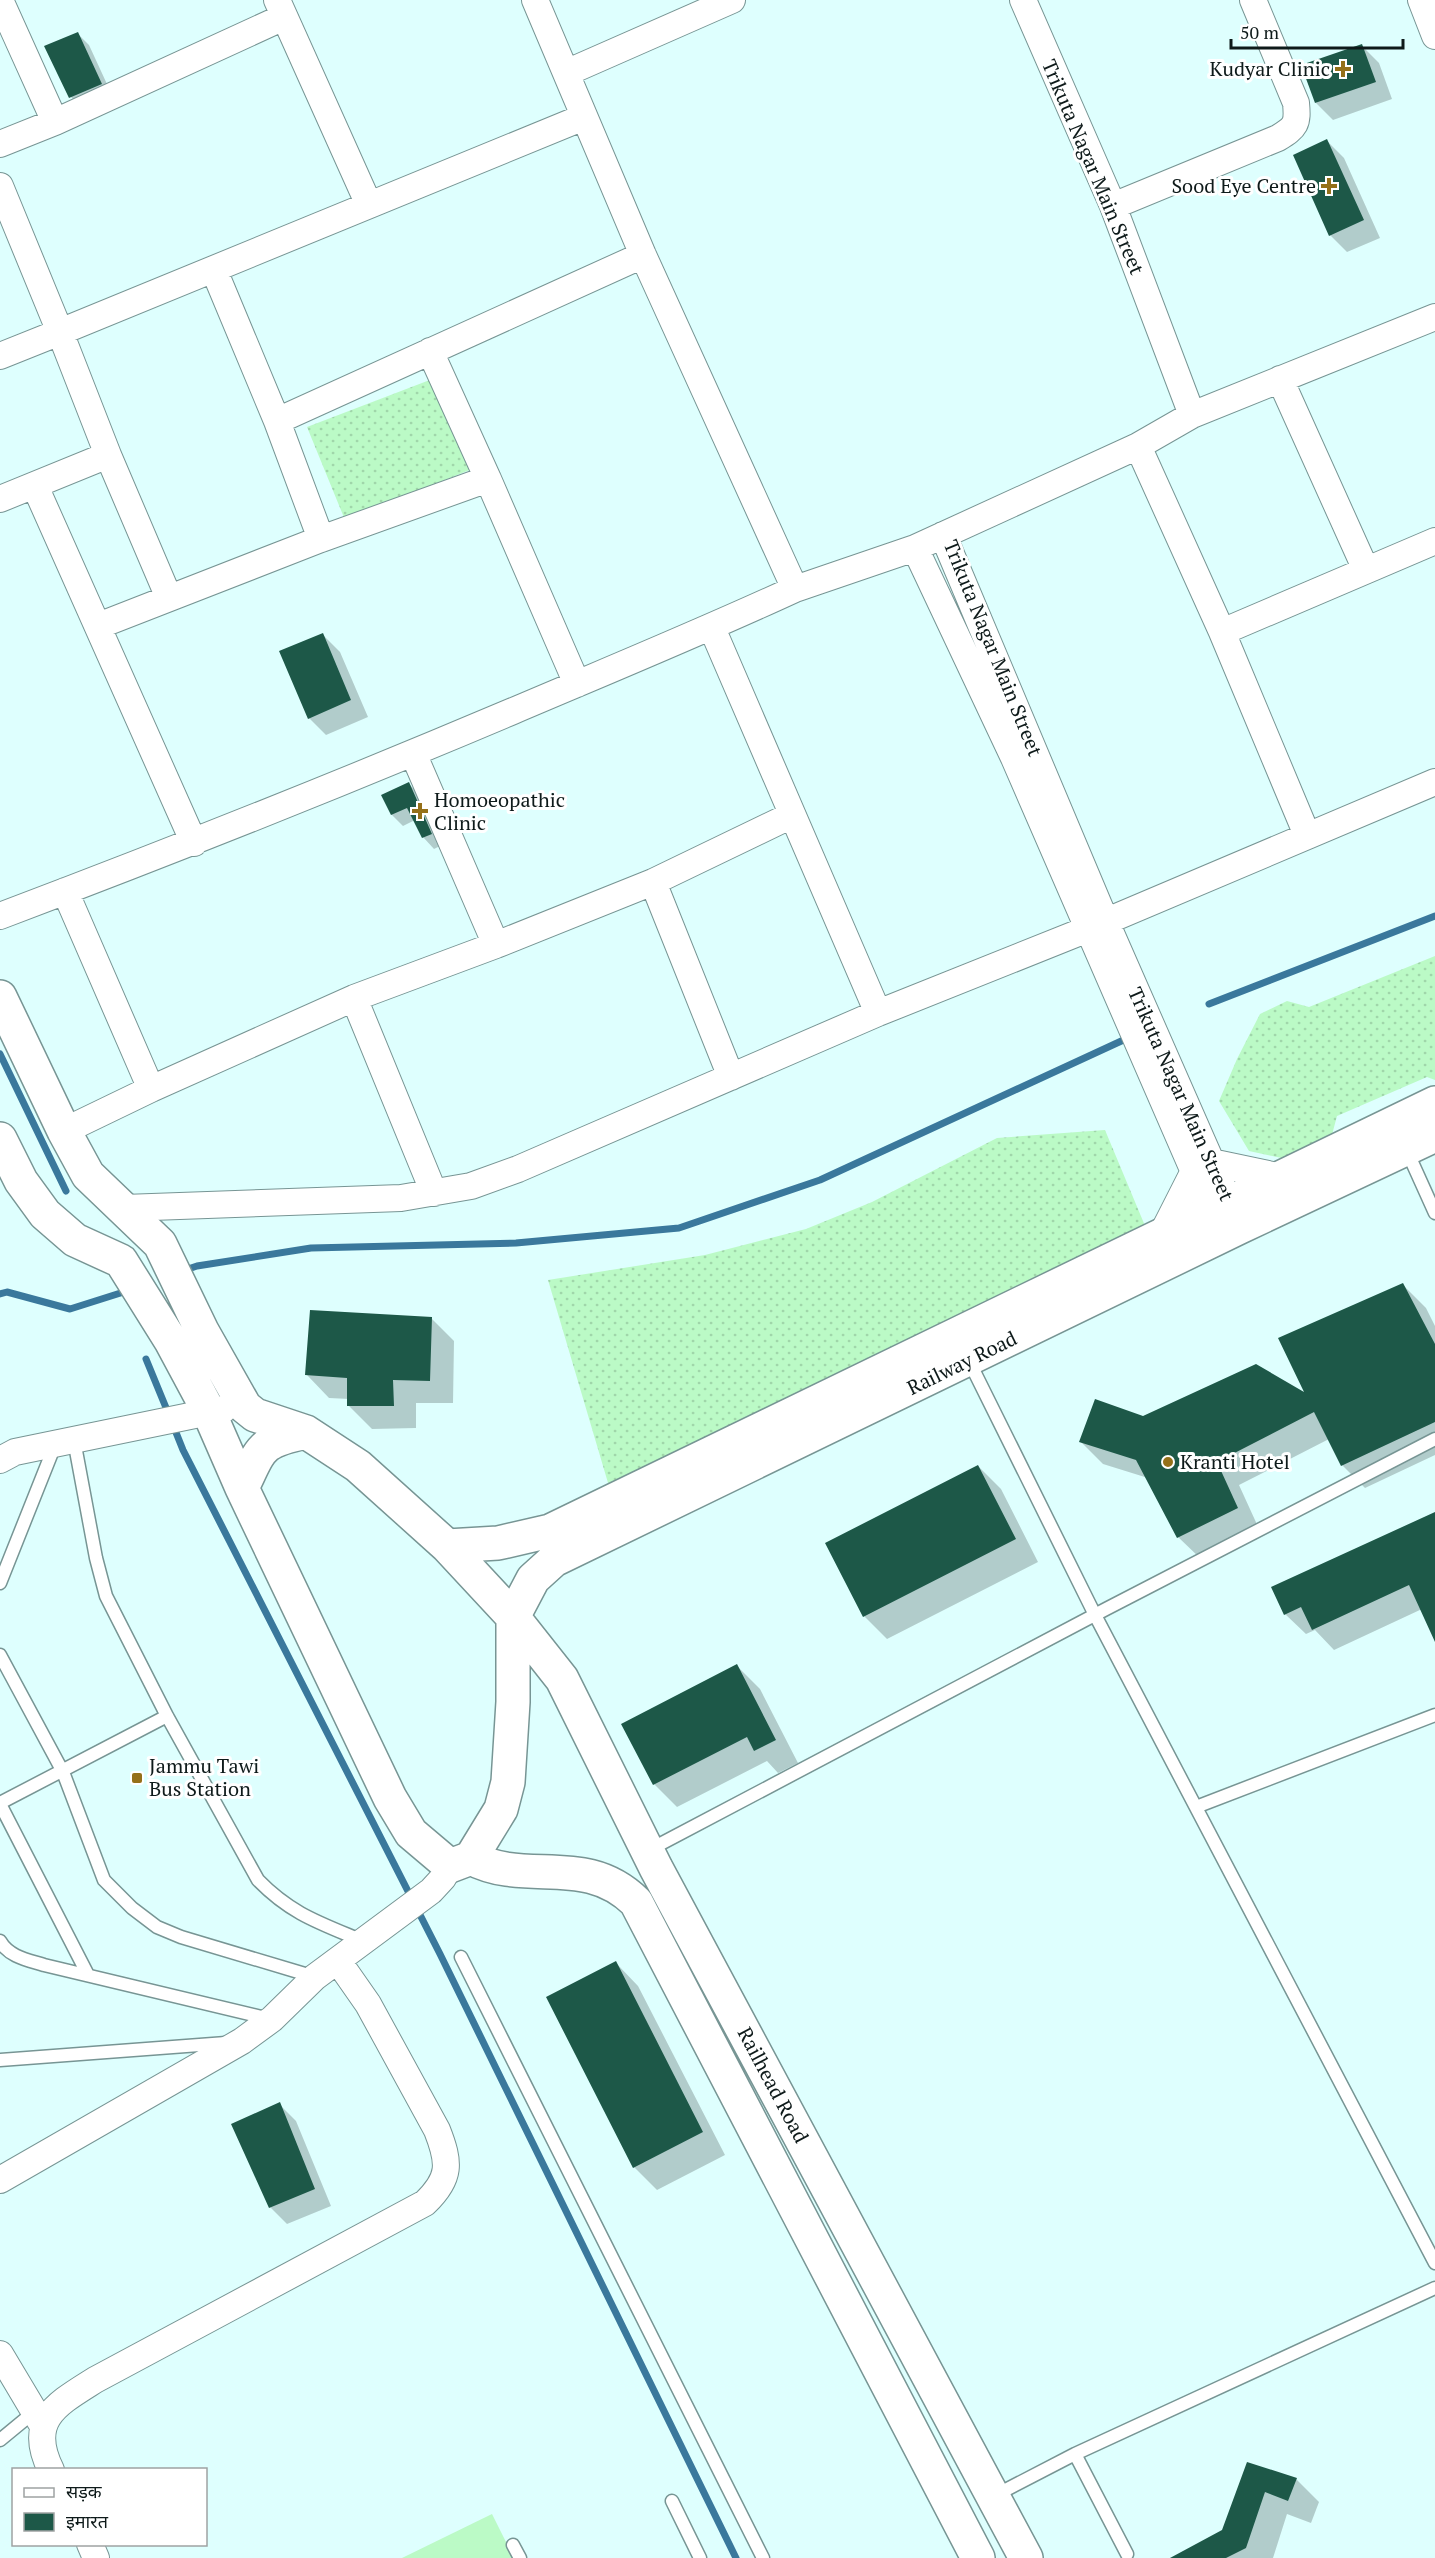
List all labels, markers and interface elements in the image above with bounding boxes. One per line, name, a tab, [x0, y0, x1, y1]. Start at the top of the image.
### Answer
scale bar	[1231, 12, 1404, 50]
text: 50 m	[1240, 20, 1280, 44]
street label: Trikuta Nagar Main Street	[1036, 55, 1151, 279]
place label: Kudyar Clinic	[1210, 55, 1330, 82]
marker: Kudyar Clinic	[1334, 60, 1352, 78]
place label: Sood Eye Centre	[1171, 172, 1316, 199]
marker: Sood Eye Centre	[1320, 177, 1338, 195]
street label: Trikuta Nagar Main Street	[938, 536, 1049, 761]
place label: Homoeopathic Clinic	[434, 786, 565, 836]
marker: Homoeopathic Clinic	[411, 802, 429, 820]
street label: Trikuta Nagar Main Street	[1122, 983, 1241, 1205]
street label: Railway Road	[902, 1324, 1021, 1401]
place label: Kranti Hotel	[1180, 1448, 1290, 1475]
marker: Kranti Hotel	[1161, 1455, 1175, 1469]
place label: Jammu Tawi Bus Station	[149, 1752, 259, 1802]
marker: Jammu Tawi Bus Station	[130, 1771, 144, 1785]
street label: Railhead Road	[732, 2022, 815, 2147]
legend	[12, 2468, 207, 2546]
text: सड़क	[66, 2479, 103, 2503]
text: इमारत	[66, 2509, 109, 2533]

